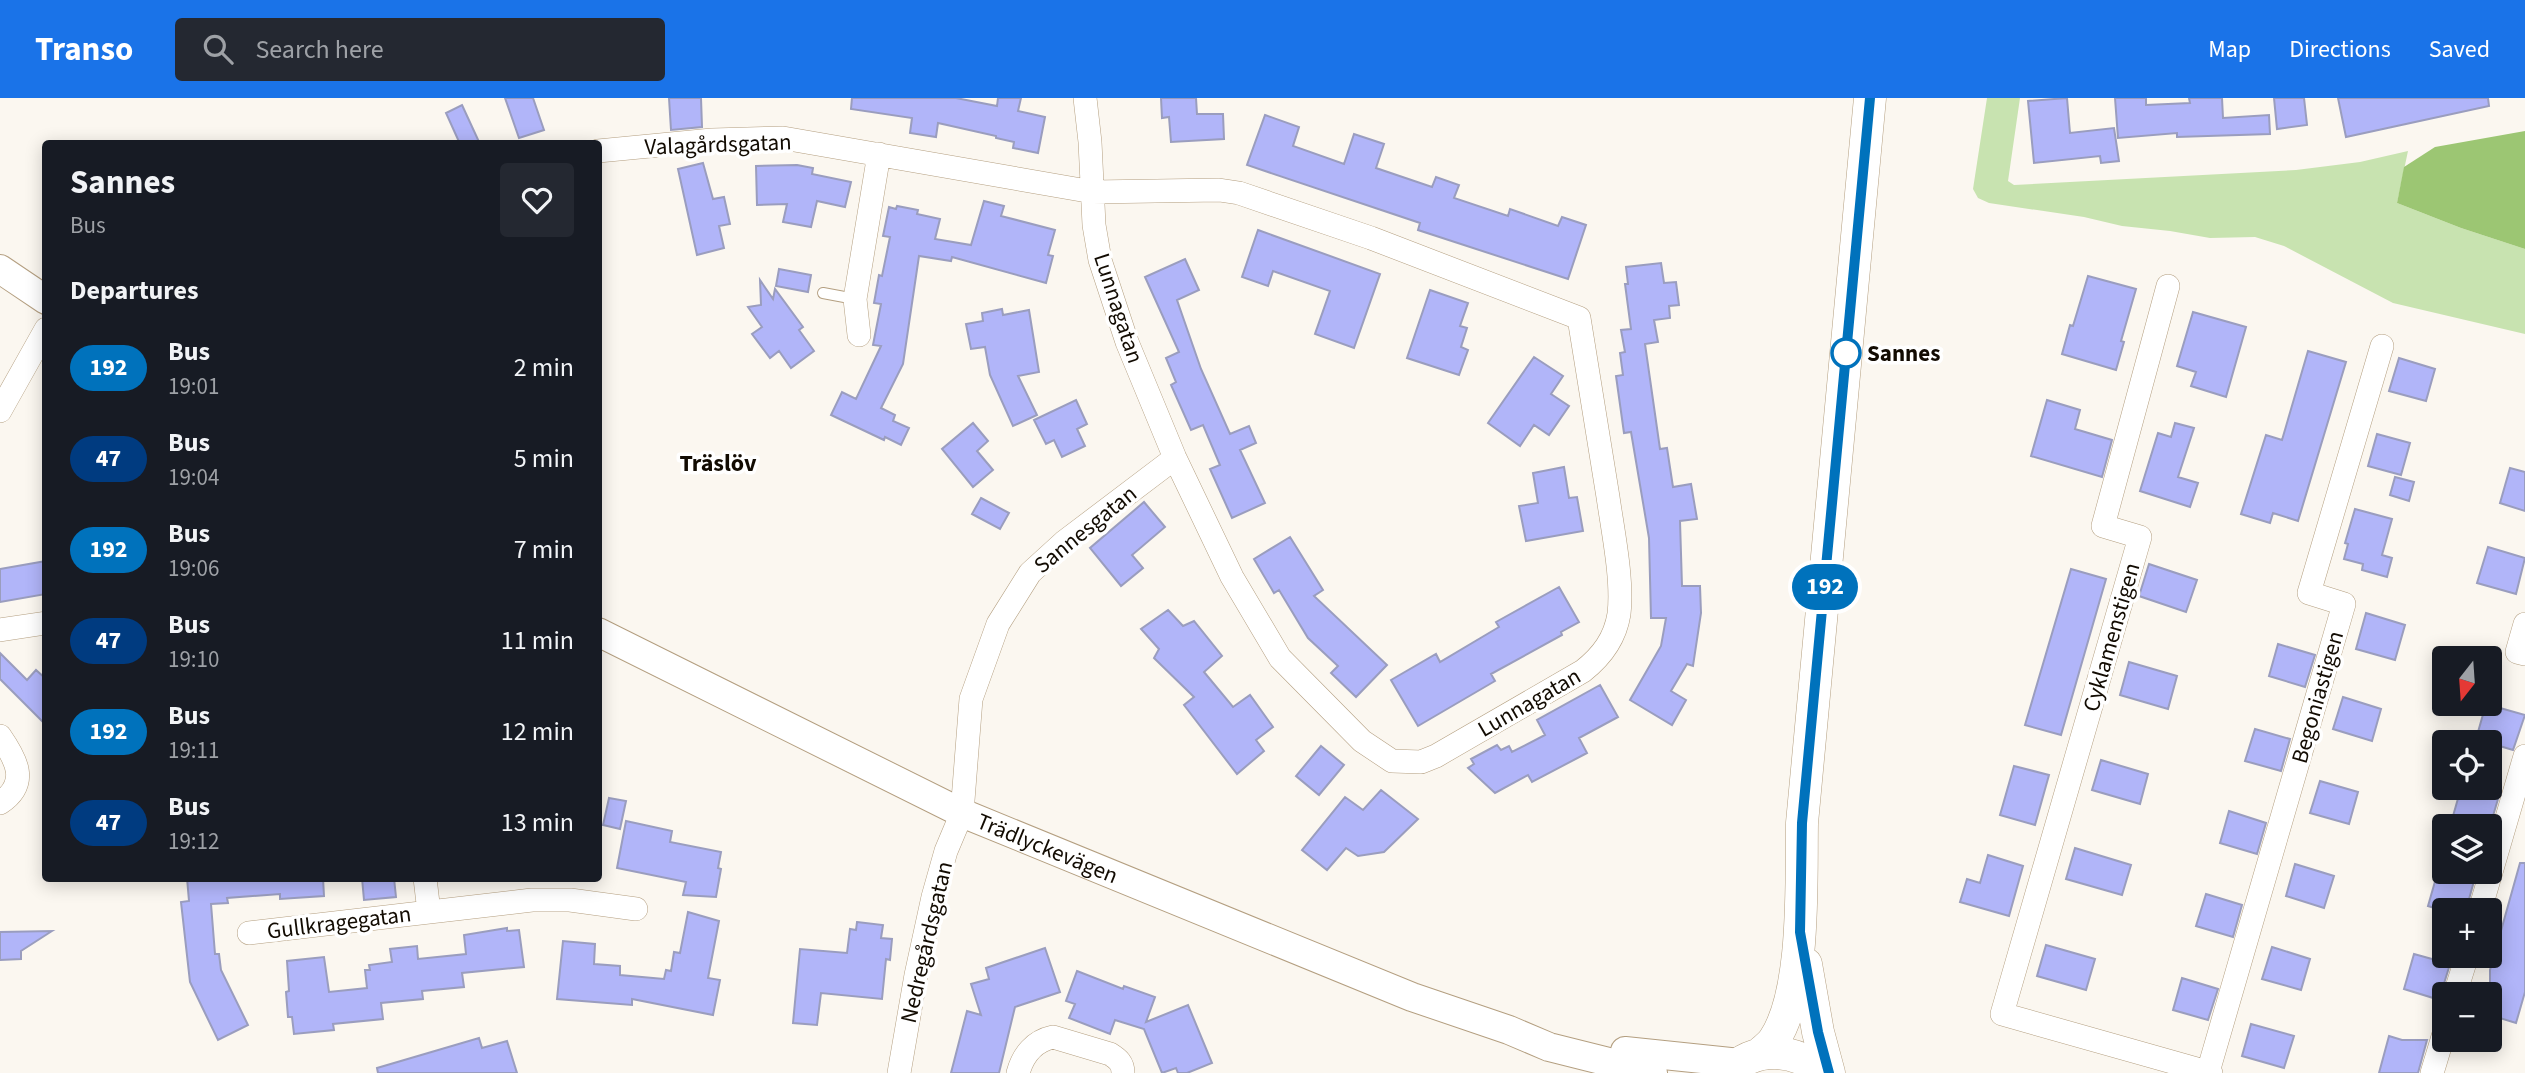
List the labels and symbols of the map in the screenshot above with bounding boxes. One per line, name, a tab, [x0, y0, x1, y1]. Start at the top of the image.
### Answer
street label: Valagårdsgatan	[644, 125, 792, 164]
street label: Lunnagatan	[1085, 249, 1152, 368]
place label: Sannes	[1867, 337, 1940, 370]
marker: Sannes	[1831, 338, 1861, 368]
district label: Träslöv	[679, 446, 757, 481]
street label: Sannesgatan	[1027, 478, 1144, 581]
street label: Cyklamenstigen	[2074, 559, 2148, 715]
line badge: 192	[1785, 564, 1865, 610]
street label: Begoniastigen	[2283, 627, 2352, 767]
north arrow	[2432, 646, 2502, 716]
street label: Lunnagatan	[1472, 660, 1587, 745]
street label: Trädlyckevägen	[972, 805, 1123, 892]
street label: Nedregårdsgatan	[892, 858, 961, 1026]
street label: Gullkragegatan	[265, 897, 413, 948]

